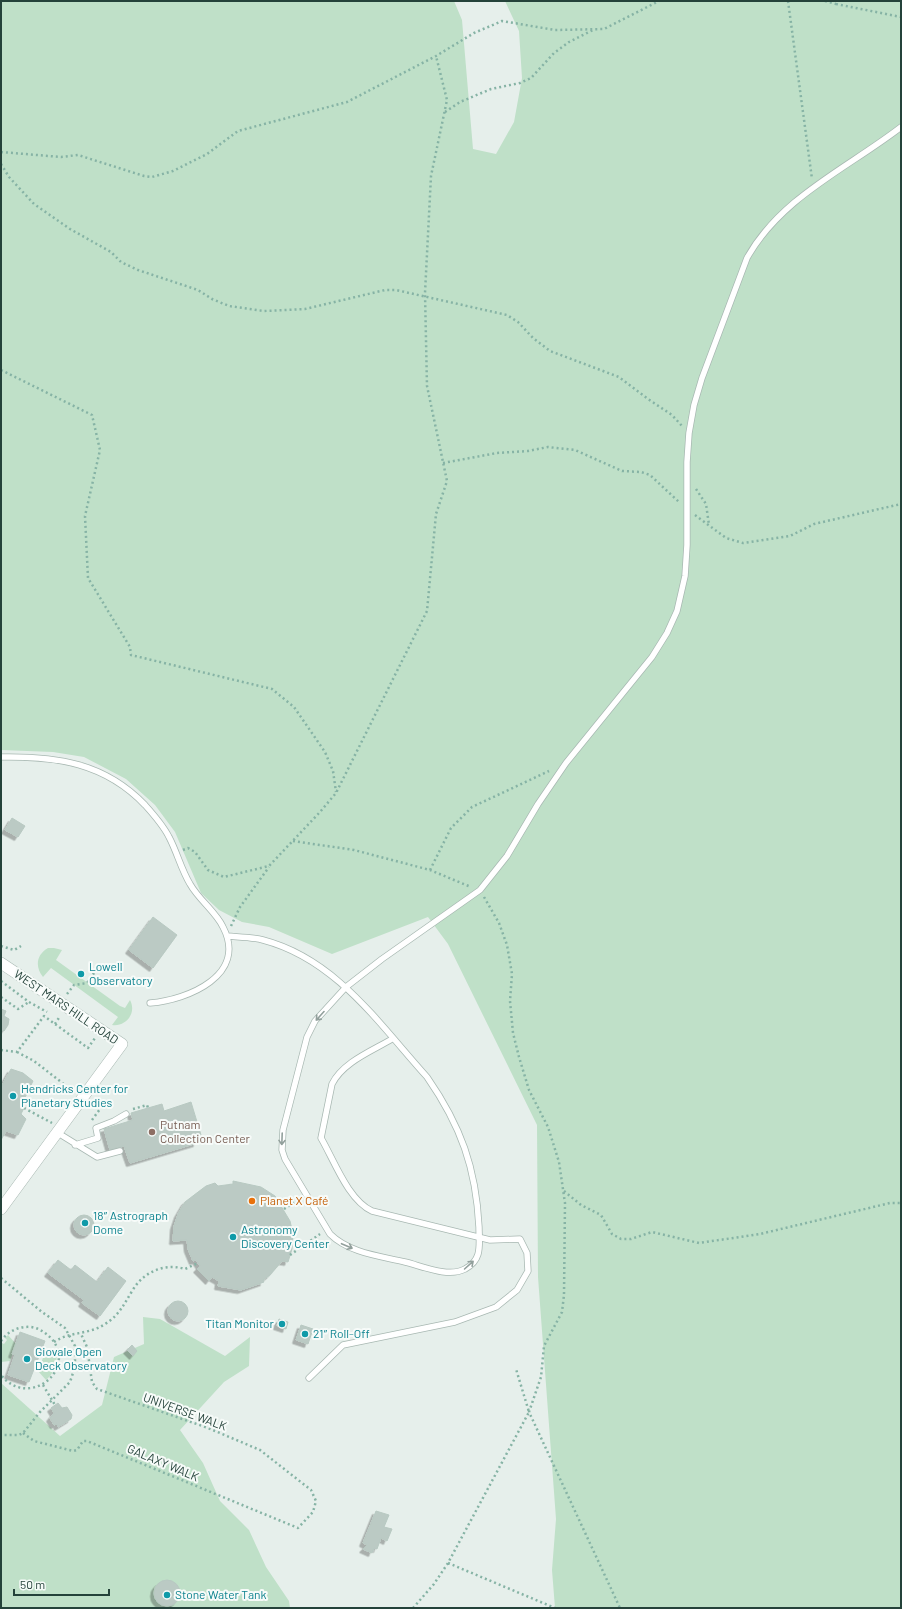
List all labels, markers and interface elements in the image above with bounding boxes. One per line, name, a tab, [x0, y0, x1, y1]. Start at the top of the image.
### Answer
place label: Lowell Observatory	[89, 959, 153, 987]
street label: WEST MARS HILL ROAD	[12, 966, 121, 1046]
marker: Lowell Observatory	[76, 969, 86, 979]
one-way arrow	[315, 1011, 325, 1021]
place label: Hendricks Center for Planetary Studies	[21, 1081, 129, 1109]
marker: Hendricks Center for Planetary Studies	[8, 1091, 18, 1101]
place label: Putnam Collection Center	[160, 1117, 251, 1145]
marker: Putnam Collection Center	[147, 1127, 157, 1137]
one-way arrow	[278, 1132, 286, 1145]
place label: Planet X Café	[260, 1193, 328, 1207]
marker: Planet X Café	[247, 1196, 257, 1206]
place label: 18″ Astrograph Dome	[93, 1208, 168, 1236]
marker: 18″ Astrograph Dome	[80, 1218, 90, 1228]
place label: Astronomy Discovery Center	[241, 1222, 330, 1250]
marker: Astronomy Discovery Center	[228, 1232, 238, 1242]
one-way arrow	[341, 1243, 353, 1250]
one-way arrow	[464, 1261, 474, 1270]
place label: Titan Monitor	[205, 1316, 275, 1330]
marker: Titan Monitor	[277, 1319, 287, 1329]
place label: 21″ Roll-Off	[313, 1326, 370, 1340]
marker: 21″ Roll-Off	[300, 1329, 310, 1339]
place label: Giovale Open Deck Observatory	[35, 1344, 127, 1372]
marker: Giovale Open Deck Observatory	[22, 1354, 32, 1364]
street label: UNIVERSE WALK	[142, 1389, 230, 1433]
street label: GALAXY WALK	[126, 1441, 202, 1484]
scale bar	[14, 1571, 109, 1597]
text: 50 m	[20, 1577, 45, 1591]
place label: Stone Water Tank	[175, 1587, 267, 1601]
marker: Stone Water Tank	[162, 1590, 172, 1600]

